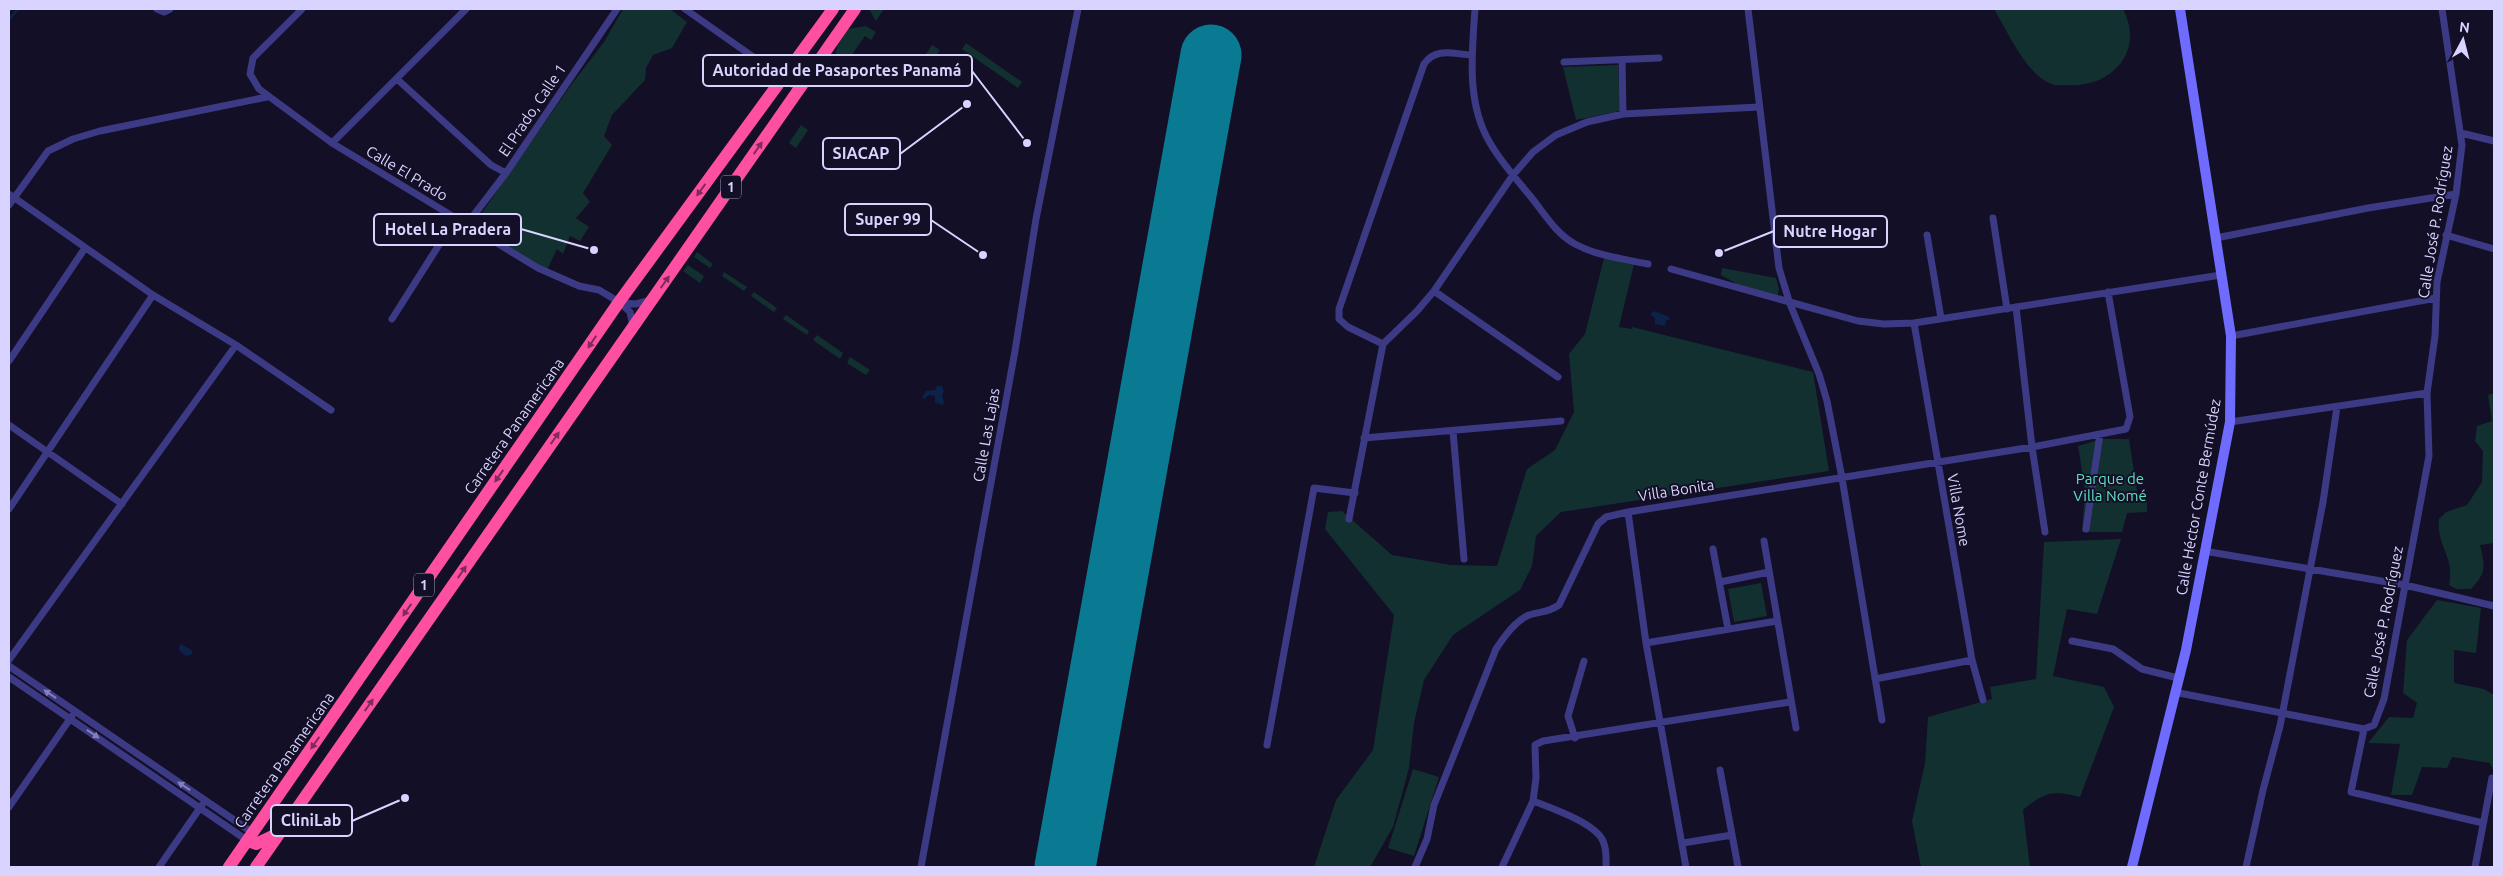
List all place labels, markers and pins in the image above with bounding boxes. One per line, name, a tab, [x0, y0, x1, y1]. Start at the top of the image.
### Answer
callout: Autoridad de Pasaportes Panamá	[703, 55, 972, 86]
callout: SIACAP	[823, 138, 900, 169]
callout: Super 99	[845, 204, 931, 235]
callout: Hotel La Pradera	[374, 214, 521, 245]
callout: Nutre Hogar	[1774, 216, 1887, 247]
callout: CliniLab	[271, 805, 352, 836]

